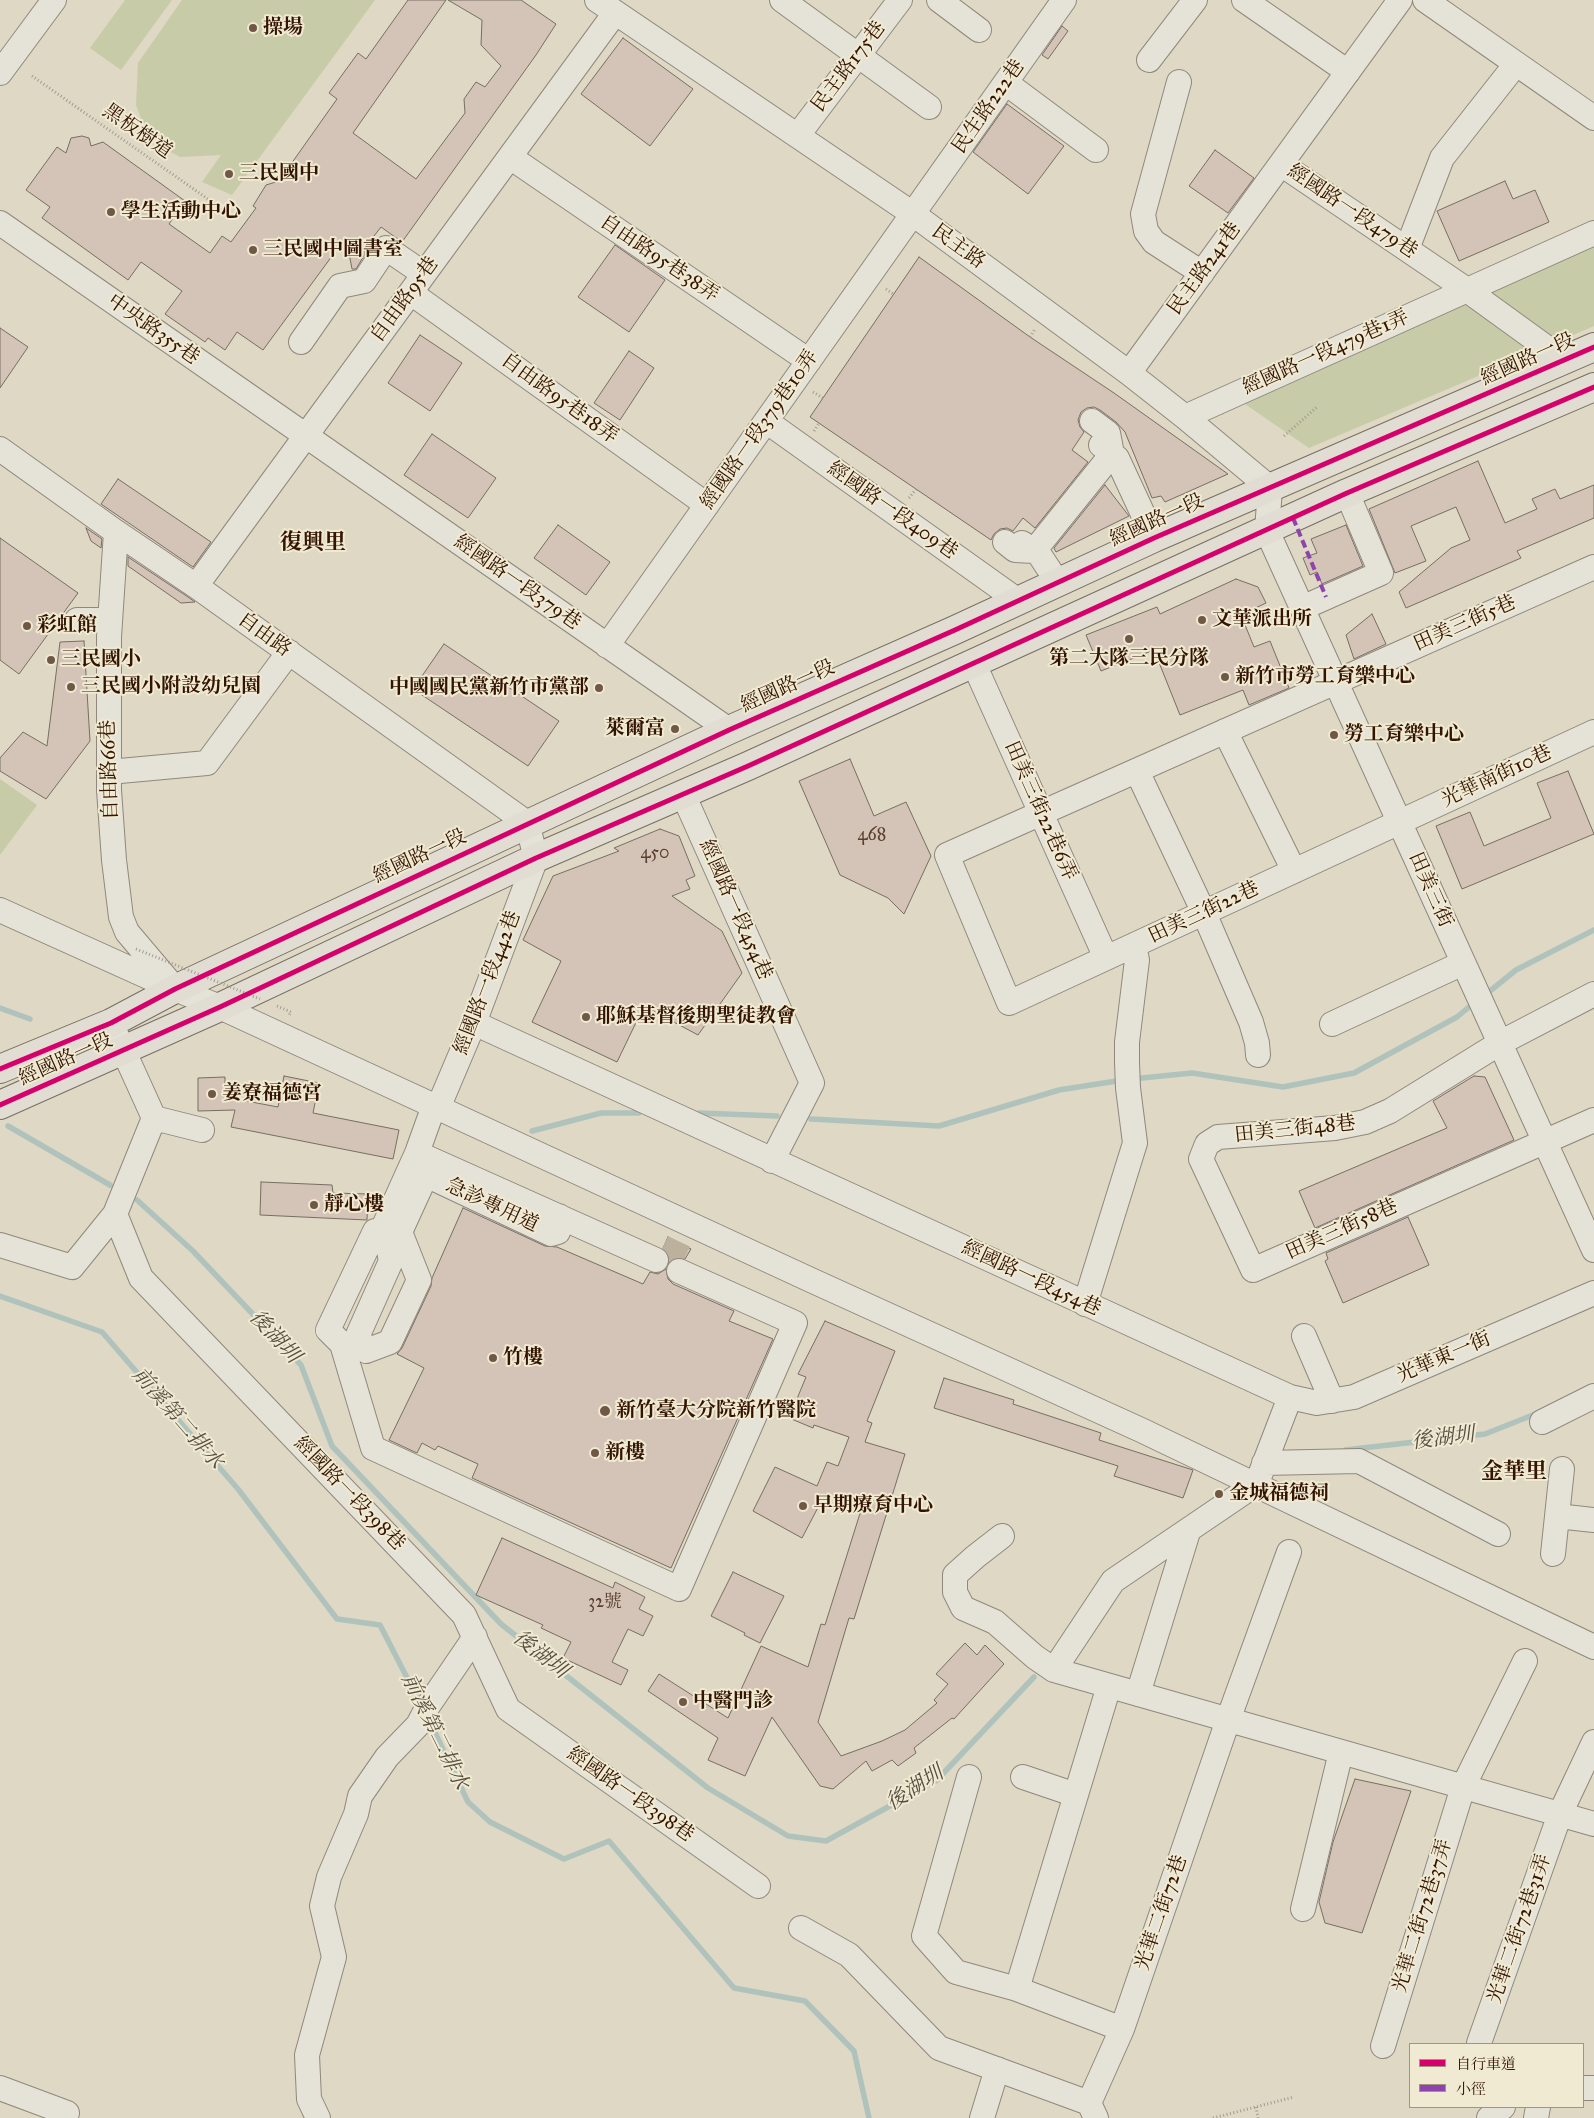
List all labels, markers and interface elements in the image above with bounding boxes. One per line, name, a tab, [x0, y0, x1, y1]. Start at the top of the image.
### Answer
place label: 操場	[263, 16, 303, 40]
street label: 民主路175巷	[807, 17, 891, 117]
marker: 操場	[247, 22, 259, 34]
street label: 民生路222巷	[948, 55, 1030, 159]
street label: 黑板樹道	[97, 99, 177, 165]
street label: 經國路一段479巷	[1282, 160, 1422, 264]
place label: 三民國中	[239, 162, 319, 186]
marker: 三民國中	[223, 168, 235, 180]
place label: 學生活動中心	[121, 200, 241, 224]
marker: 學生活動中心	[105, 206, 117, 218]
street label: 自由路95巷38弄	[595, 210, 723, 308]
street label: 民主路241巷	[1163, 218, 1247, 320]
street label: 民主路	[927, 220, 989, 274]
place label: 三民國中圖書室	[263, 238, 403, 262]
marker: 三民國中圖書室	[247, 244, 259, 256]
street label: 自由路95巷	[366, 252, 444, 348]
street label: 中央路355巷	[102, 290, 204, 370]
street label: 經國路一段479巷1弄	[1239, 306, 1413, 400]
street label: 經國路一段	[1477, 329, 1579, 391]
street label: 經國路一段379巷10弄	[696, 346, 824, 514]
street label: 自由路95巷18弄	[496, 349, 622, 449]
street label: 經國路一段409巷	[822, 457, 962, 565]
street label: 經國路一段	[1106, 490, 1208, 552]
street label: 經國路一段379巷	[449, 530, 585, 636]
district label: 復興里	[280, 531, 346, 557]
street label: 田美三街5巷	[1410, 591, 1520, 657]
street label: 自由路	[233, 608, 295, 662]
place label: 文華派出所	[1212, 608, 1312, 632]
place label: 彩虹館	[37, 614, 97, 638]
marker: 文華派出所	[1196, 614, 1208, 626]
marker: 彩虹館	[21, 620, 33, 632]
marker: 第二大隊三民分隊	[1123, 633, 1135, 645]
place label: 第二大隊三民分隊	[1049, 647, 1209, 671]
place label: 三民國小	[61, 648, 141, 672]
marker: 三民國小	[45, 654, 57, 666]
street label: 經國路一段	[737, 656, 839, 718]
place label: 新竹市勞工育樂中心	[1235, 665, 1415, 689]
marker: 新竹市勞工育樂中心	[1219, 671, 1231, 683]
place label: 三民國小附設幼兒園	[81, 675, 261, 699]
place label: 中國國民黨新竹市黨部	[389, 676, 589, 700]
marker: 三民國小附設幼兒園	[65, 681, 77, 693]
marker: 中國國民黨新竹市黨部	[593, 682, 605, 694]
place label: 萊爾富	[605, 717, 665, 741]
street label: 自由路66巷	[96, 719, 124, 821]
marker: 萊爾富	[669, 723, 681, 735]
place label: 勞工育樂中心	[1344, 723, 1464, 747]
marker: 勞工育樂中心	[1328, 729, 1340, 741]
street label: 田美三街22巷6弄	[999, 738, 1081, 884]
street label: 光華南街10巷	[1438, 741, 1556, 813]
street label: 經國路一段	[370, 825, 470, 889]
house number: 468	[858, 825, 886, 847]
street label: 經國路一段454巷	[693, 836, 777, 984]
house number: 450	[641, 843, 669, 865]
street label: 田美三街	[1403, 849, 1457, 931]
street label: 田美三街22巷	[1145, 877, 1263, 949]
street label: 經國路一段442巷	[450, 908, 526, 1058]
place label: 耶穌基督後期聖徒教會	[596, 1005, 796, 1029]
marker: 耶穌基督後期聖徒教會	[580, 1011, 592, 1023]
street label: 經國路一段	[15, 1029, 117, 1091]
place label: 姜寮福德宮	[222, 1082, 322, 1106]
marker: 姜寮福德宮	[206, 1088, 218, 1100]
street label: 田美三街48巷	[1233, 1112, 1357, 1148]
street label: 急診專用道	[442, 1174, 542, 1238]
place label: 靜心樓	[324, 1193, 384, 1217]
street label: 田美三街58巷	[1282, 1195, 1402, 1265]
marker: 靜心樓	[308, 1199, 320, 1211]
street label: 經國路一段454巷	[957, 1236, 1105, 1322]
water label: 後湖圳	[243, 1305, 305, 1369]
street label: 光華東一街	[1393, 1327, 1495, 1389]
place label: 竹樓	[503, 1346, 543, 1370]
marker: 竹樓	[487, 1352, 499, 1364]
water label: 前溪第二排水	[126, 1363, 228, 1475]
place label: 新竹臺大分院新竹醫院	[616, 1399, 816, 1423]
marker: 新竹臺大分院新竹醫院	[598, 1404, 612, 1418]
water label: 後湖圳	[1410, 1423, 1476, 1455]
street label: 經國路一段398巷	[288, 1432, 410, 1556]
place label: 新樓	[605, 1441, 645, 1465]
marker: 新樓	[589, 1447, 601, 1459]
district label: 金華里	[1481, 1460, 1547, 1486]
place label: 金城福德祠	[1229, 1482, 1329, 1506]
marker: 金城福德祠	[1213, 1488, 1225, 1500]
place label: 早期療育中心	[813, 1494, 933, 1518]
marker: 早期療育中心	[797, 1500, 809, 1512]
house number: 32號	[588, 1592, 622, 1614]
water label: 後湖圳	[507, 1626, 573, 1684]
water label: 前溪第二排水	[395, 1670, 473, 1794]
place label: 中醫門診	[693, 1690, 773, 1714]
marker: 中醫門診	[677, 1696, 689, 1708]
street label: 經國路一段398巷	[562, 1742, 698, 1848]
water label: 後湖圳	[882, 1761, 948, 1817]
street label: 光華二街72巷37弄	[1388, 1836, 1458, 1996]
street label: 光華二街72巷31弄	[1483, 1851, 1557, 2007]
street label: 光華二街72巷	[1131, 1852, 1193, 1974]
legend	[1409, 2043, 1584, 2108]
text: 自行車道	[1456, 2055, 1516, 2073]
text: 小徑	[1456, 2080, 1486, 2098]

